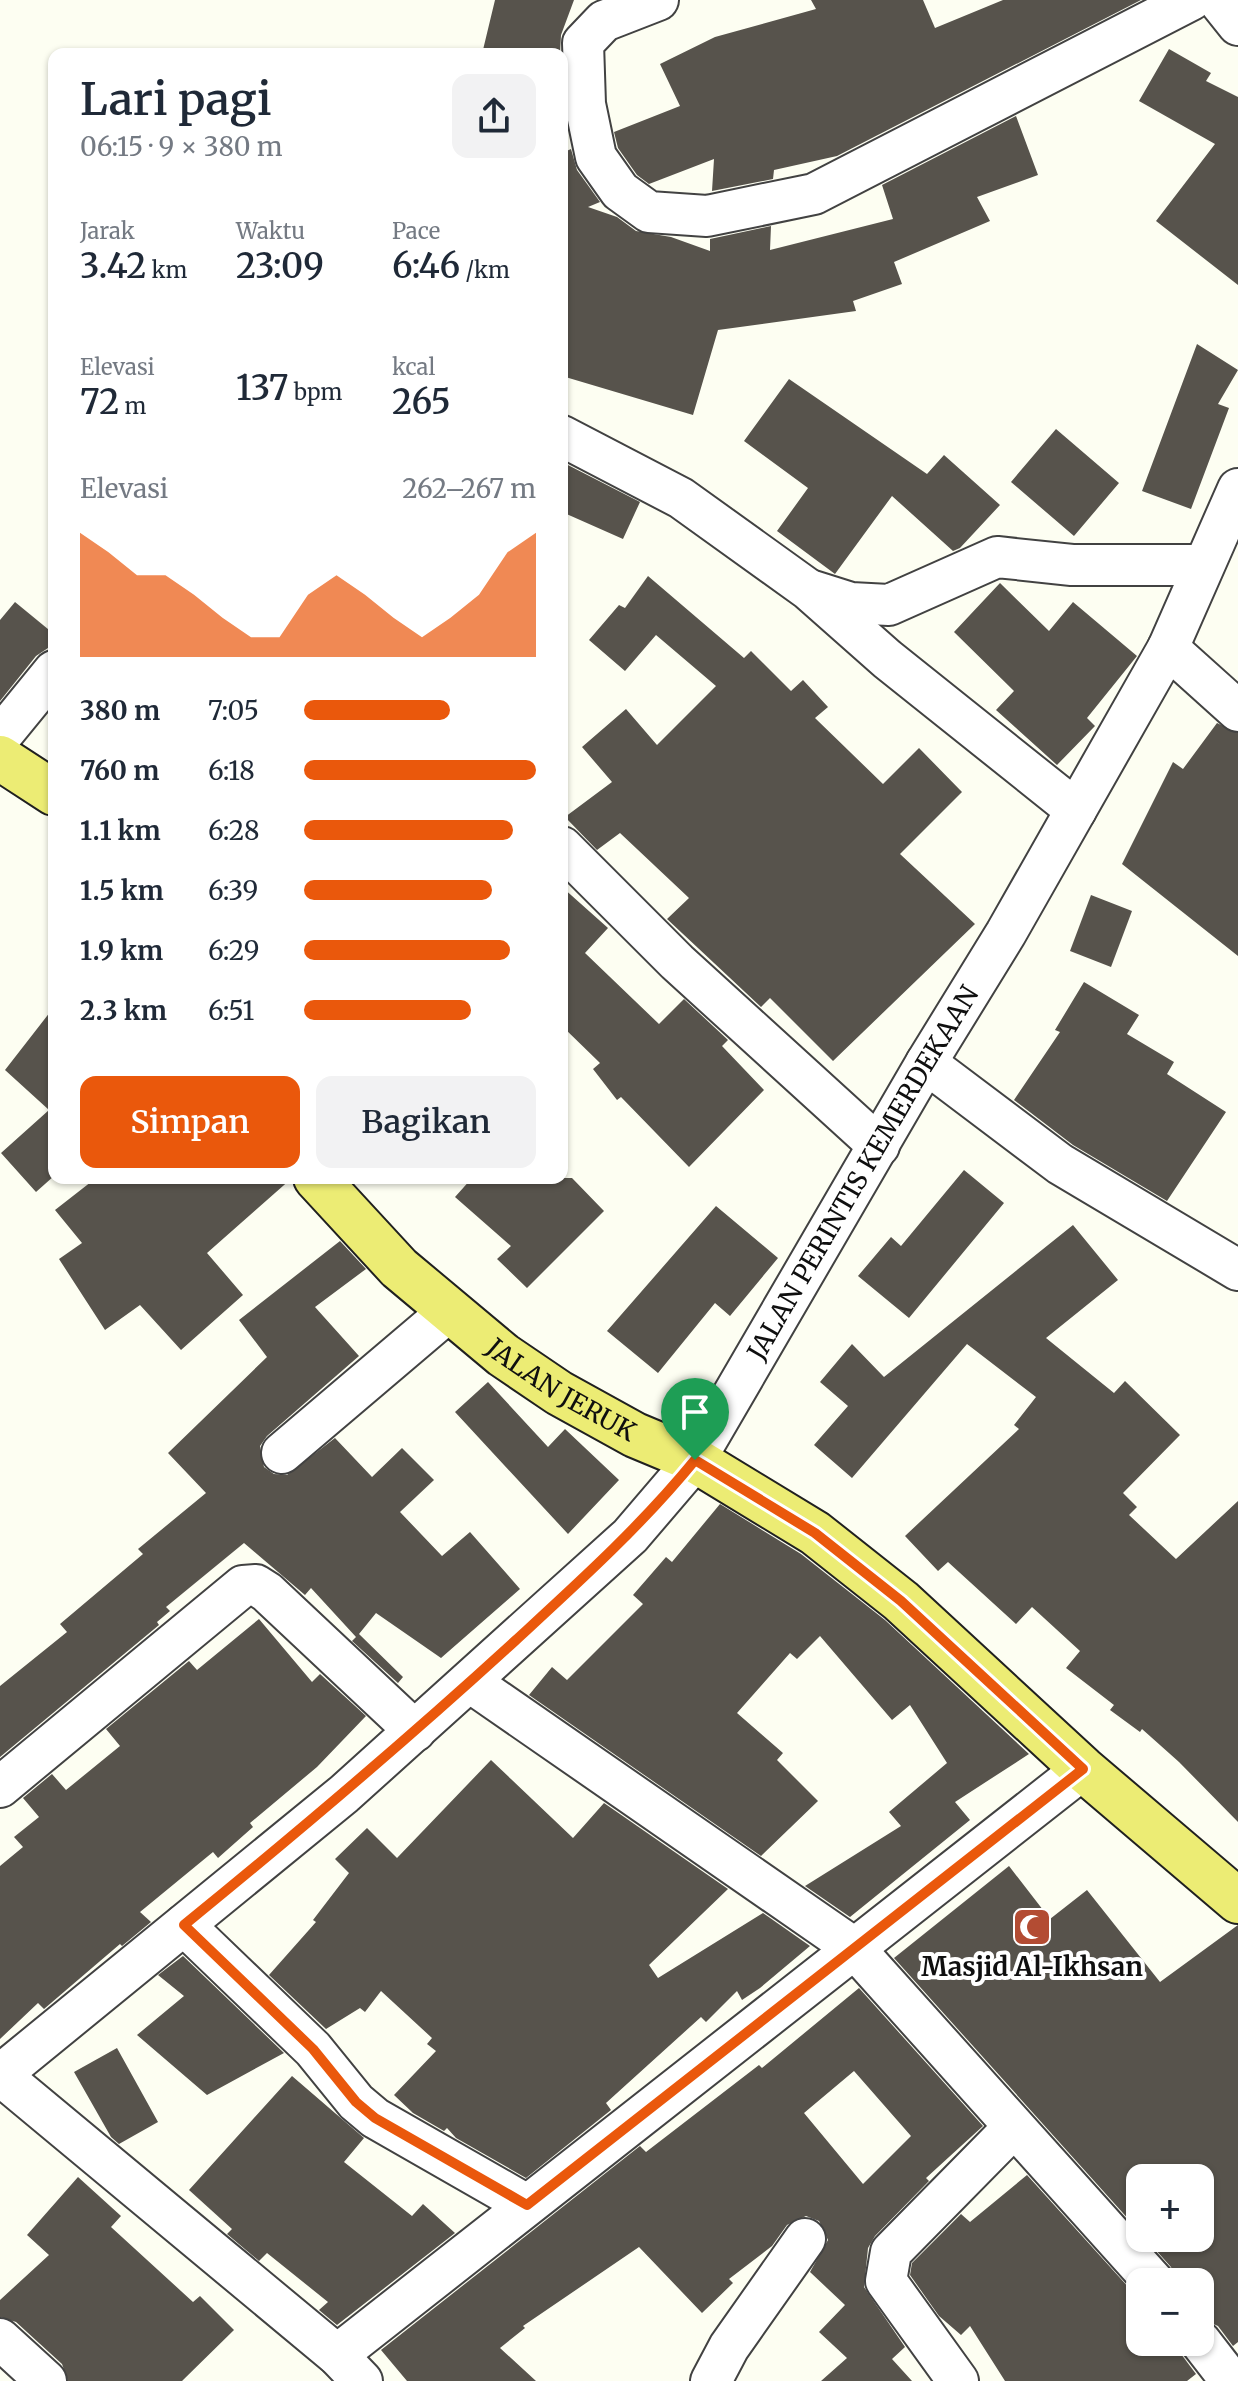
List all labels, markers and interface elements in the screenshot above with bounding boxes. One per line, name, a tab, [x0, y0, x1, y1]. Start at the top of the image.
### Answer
text: Lari pagi	[80, 72, 272, 127]
button: share	[452, 74, 536, 158]
text: 06:15 · 9 × 380 m	[80, 130, 283, 163]
text: Jarak	[80, 217, 135, 245]
text: Waktu	[236, 217, 305, 245]
text: Pace	[392, 217, 440, 245]
text: 3.42	[80, 245, 146, 287]
text: 23:09	[236, 245, 324, 287]
text: 6:46	[392, 245, 460, 287]
text: km	[146, 256, 187, 284]
text: /km	[460, 256, 510, 284]
text: Elevasi	[80, 353, 155, 381]
text: kcal	[392, 353, 435, 381]
text: 137	[236, 367, 289, 409]
text: bpm	[289, 378, 342, 406]
text: 72	[80, 381, 119, 423]
text: 265	[392, 381, 451, 423]
text: m	[119, 392, 146, 420]
text: Elevasi	[80, 472, 168, 505]
text: 262–267 m	[402, 472, 536, 505]
text: 380 m	[80, 694, 160, 727]
text: 7:05	[208, 694, 259, 727]
text: 760 m	[80, 754, 159, 787]
text: 6:18	[208, 754, 255, 787]
text: 1.1 km	[80, 814, 161, 847]
text: 6:28	[208, 814, 259, 847]
text: 1.5 km	[80, 874, 164, 907]
text: 6:39	[208, 874, 258, 907]
text: 1.9 km	[80, 934, 163, 967]
text: 6:29	[208, 934, 259, 967]
street label: JALAN PERINTIS KEMERDEKAAN	[739, 979, 986, 1367]
text: 2.3 km	[80, 994, 167, 1027]
text: 6:51	[208, 994, 254, 1027]
button: Simpan	[80, 1076, 300, 1168]
button: Bagikan	[316, 1076, 536, 1168]
street label: JALAN JERUK	[479, 1330, 642, 1448]
pin	[661, 1378, 729, 1460]
icon: arrive	[673, 1390, 717, 1434]
mosque icon: Masjid Al-Ikhsan	[1011, 1906, 1053, 1948]
place label: Masjid Al-Ikhsan	[921, 1950, 1143, 1983]
map controls	[1126, 2164, 1214, 2356]
button: +	[1126, 2164, 1214, 2252]
button: −	[1126, 2268, 1214, 2356]

